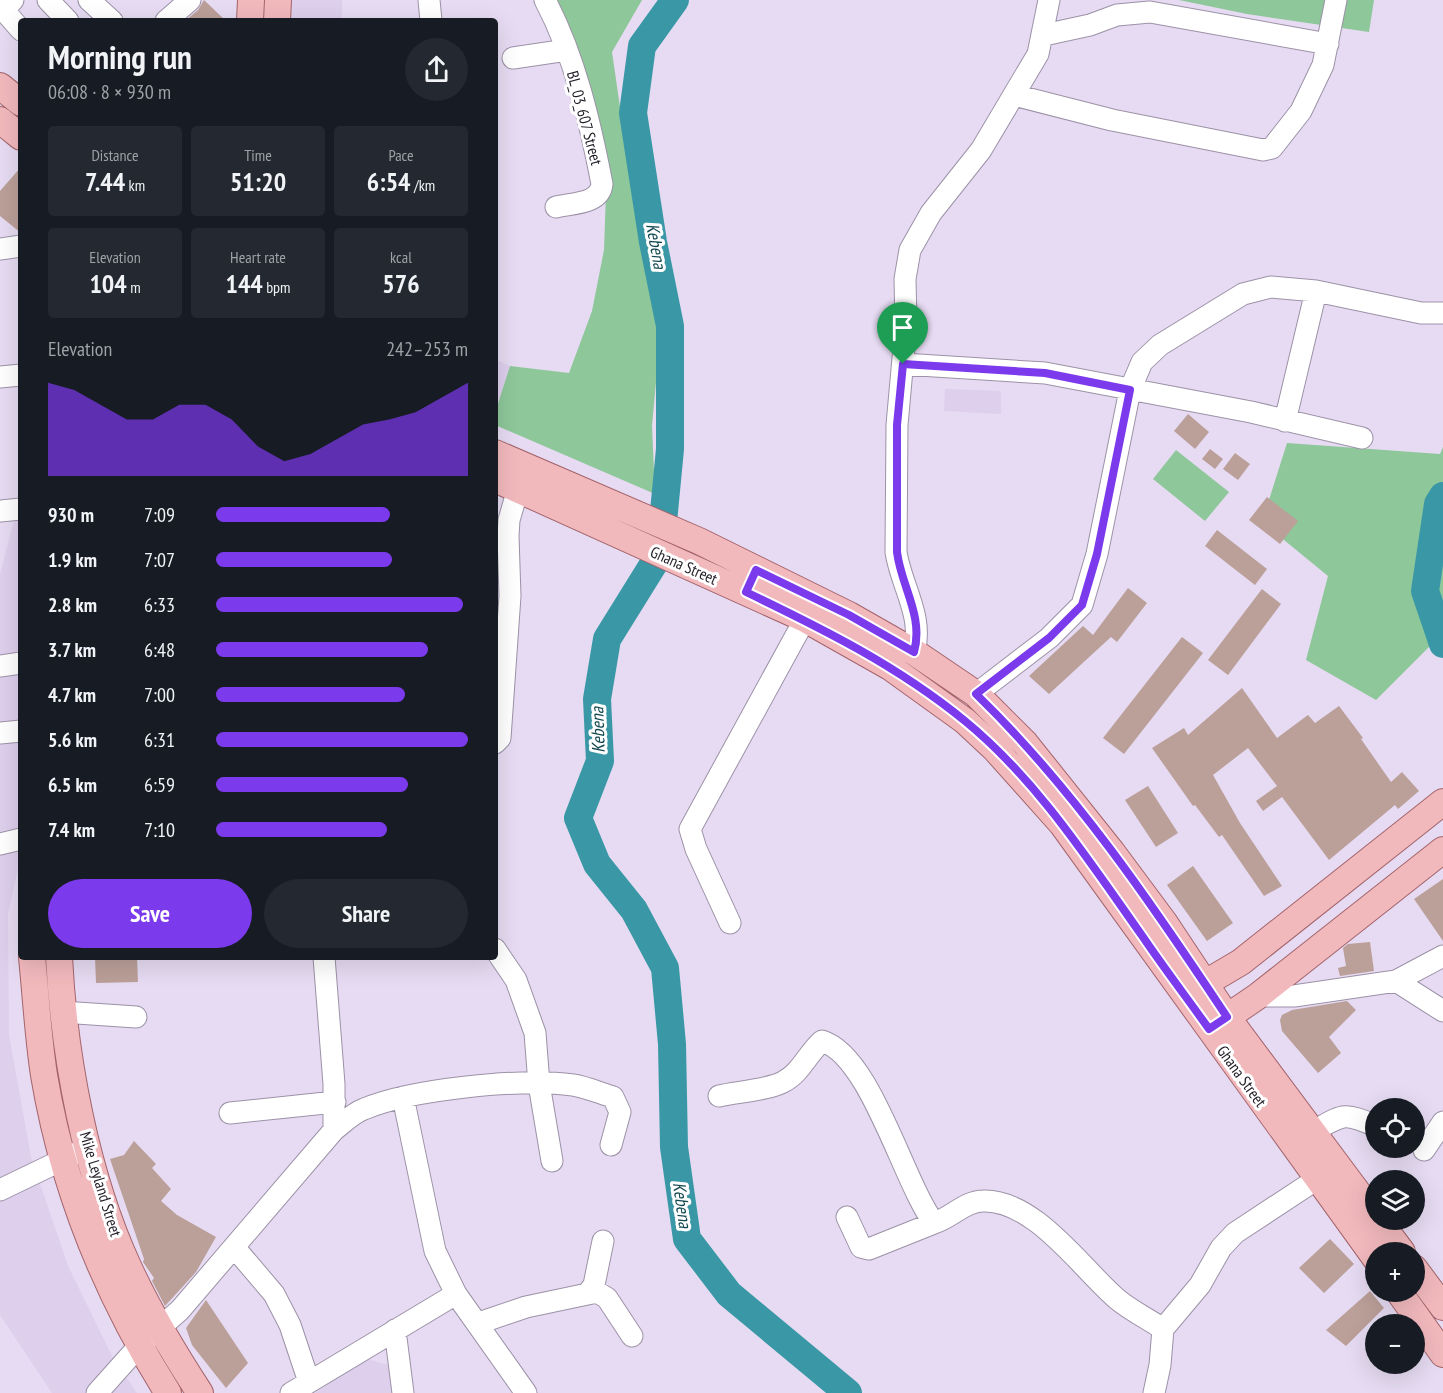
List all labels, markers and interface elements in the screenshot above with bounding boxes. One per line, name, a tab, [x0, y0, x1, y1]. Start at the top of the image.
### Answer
text: Morning run	[48, 35, 192, 78]
button: share	[405, 38, 468, 101]
street label: BL_03_607 Street	[563, 69, 607, 168]
text: 06:08 · 8 × 930 m	[48, 79, 171, 105]
text: Distance	[91, 145, 139, 165]
text: Time	[244, 145, 272, 165]
text: Pace	[388, 145, 414, 165]
text: 7.44	[85, 165, 125, 198]
text: 51:20	[230, 165, 286, 198]
text: 6:54	[367, 165, 411, 198]
text: km	[125, 175, 145, 195]
text: /km	[411, 175, 435, 195]
water label: Kebena	[641, 221, 672, 271]
text: Elevation	[89, 247, 141, 267]
text: Heart rate	[230, 247, 286, 267]
text: kcal	[390, 247, 412, 267]
text: 104	[89, 267, 127, 300]
text: 144	[225, 267, 263, 300]
text: 576	[382, 267, 420, 300]
text: m	[127, 277, 141, 297]
text: bpm	[263, 277, 291, 297]
pin	[877, 302, 928, 364]
icon: arrive	[886, 311, 919, 344]
text: Elevation	[48, 336, 112, 362]
text: 242–253 m	[386, 336, 468, 362]
text: 930 m	[48, 502, 94, 528]
text: 7:09	[144, 502, 175, 528]
street label: Ghana Street	[647, 541, 721, 589]
text: 1.9 km	[48, 547, 97, 573]
text: 7:07	[144, 547, 175, 573]
text: 2.8 km	[48, 592, 97, 618]
text: 6:33	[144, 592, 175, 618]
text: 3.7 km	[48, 637, 96, 663]
text: 6:48	[144, 637, 175, 663]
text: 4.7 km	[48, 682, 96, 708]
text: 7:00	[144, 682, 175, 708]
water label: Kebena	[585, 706, 610, 753]
text: 5.6 km	[48, 727, 97, 753]
text: 6:31	[144, 727, 175, 753]
text: 6.5 km	[48, 772, 97, 798]
text: 6:59	[144, 772, 175, 798]
text: 7.4 km	[48, 817, 95, 843]
text: 7:10	[144, 817, 175, 843]
button: Save	[48, 879, 252, 948]
button: Share	[264, 879, 468, 948]
street label: Ghana Street	[1213, 1041, 1271, 1111]
map controls	[1365, 1098, 1425, 1374]
button: locate	[1365, 1098, 1425, 1158]
street label: Mike Leyland Street	[76, 1129, 127, 1239]
button: layers	[1365, 1170, 1425, 1230]
water label: Kebena	[668, 1181, 697, 1230]
button: +	[1365, 1242, 1425, 1302]
button: −	[1365, 1314, 1425, 1374]

